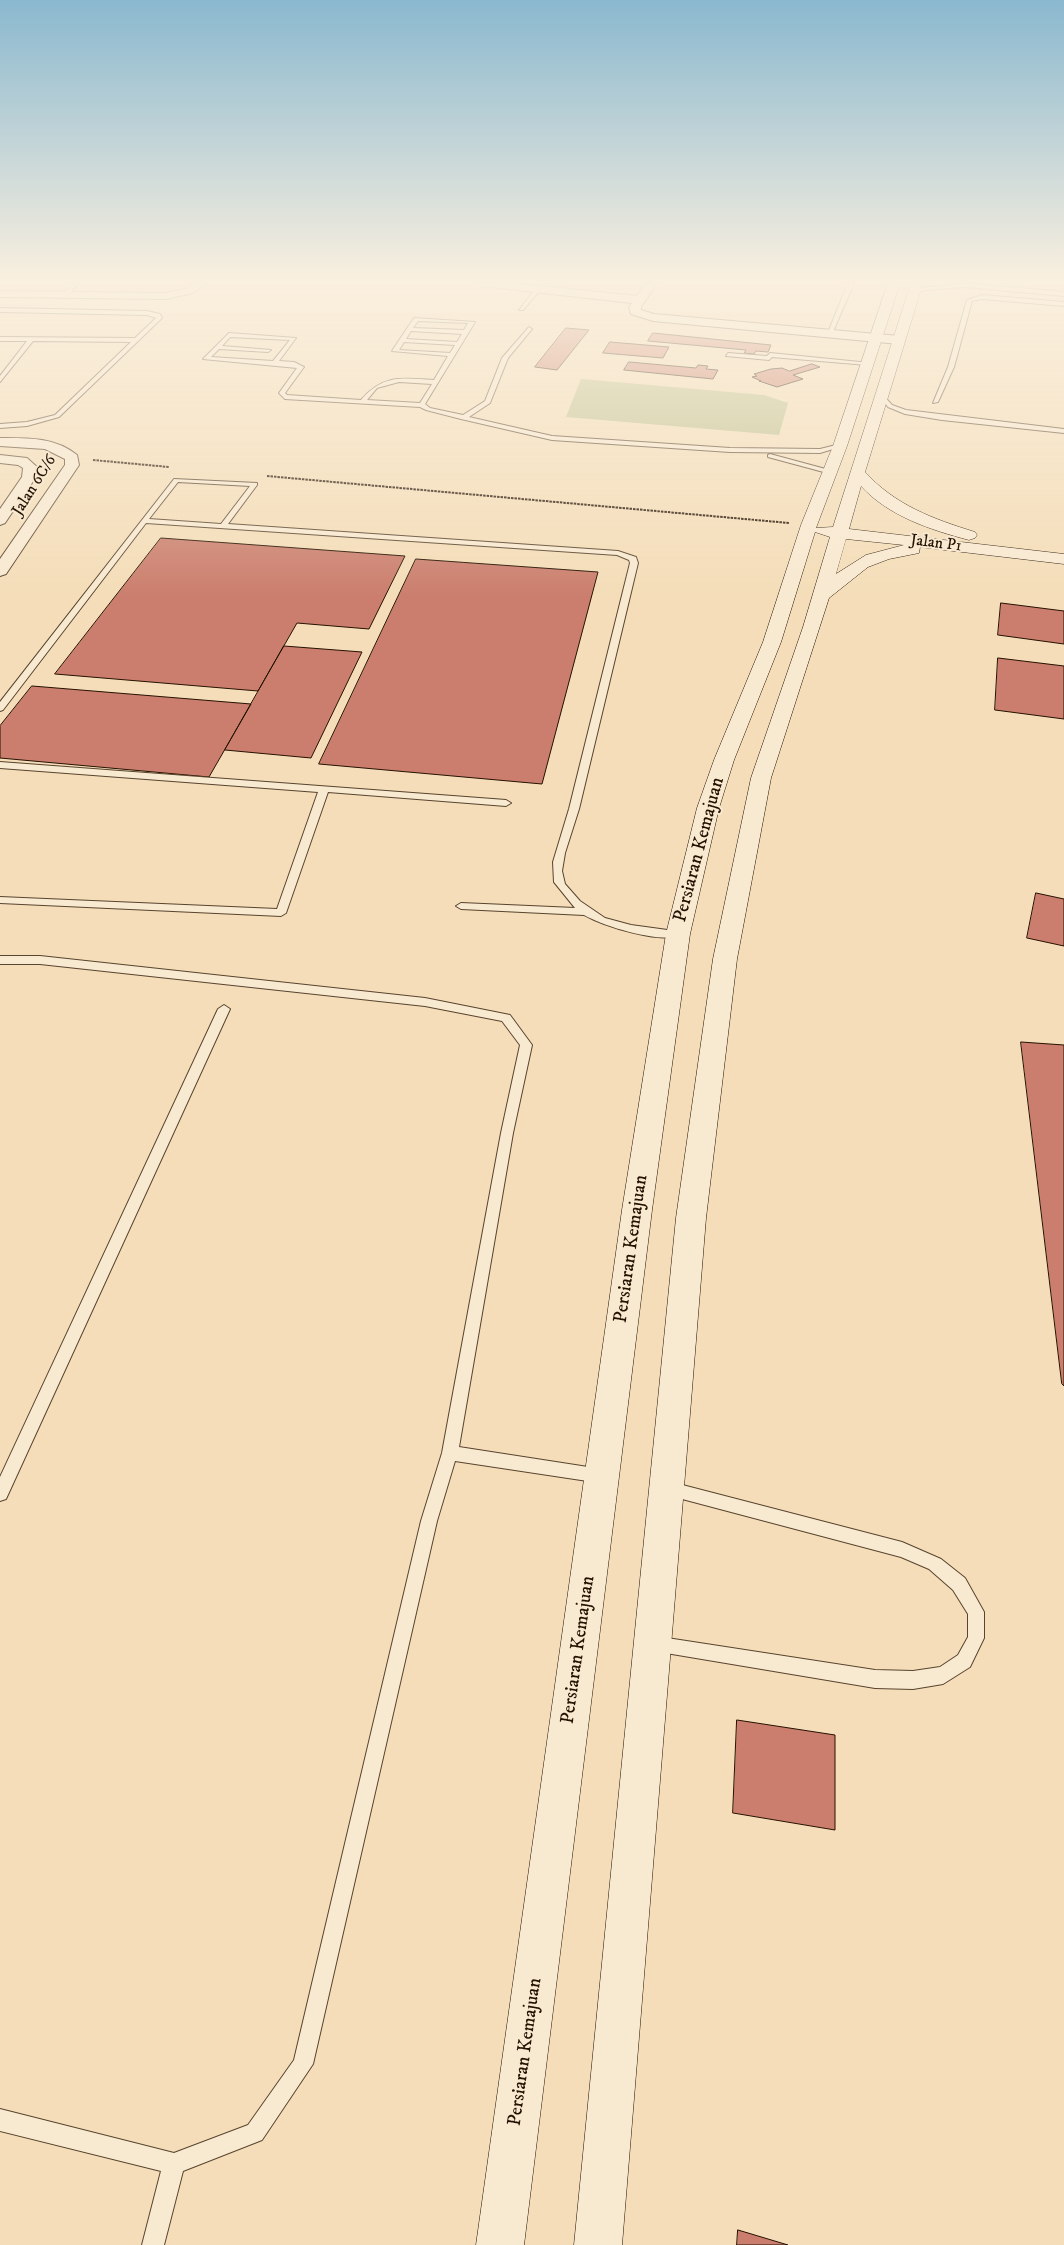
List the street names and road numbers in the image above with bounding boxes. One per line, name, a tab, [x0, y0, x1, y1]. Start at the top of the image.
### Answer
street label: Jalan 6C/6	[9, 452, 61, 520]
street label: Jalan P1	[909, 531, 963, 557]
street label: Persiaran Kemajuan	[670, 775, 730, 925]
street label: Persiaran Kemajuan	[610, 1174, 654, 1324]
street label: Persiaran Kemajuan	[557, 1575, 601, 1725]
street label: Persiaran Kemajuan	[504, 1977, 548, 2127]

